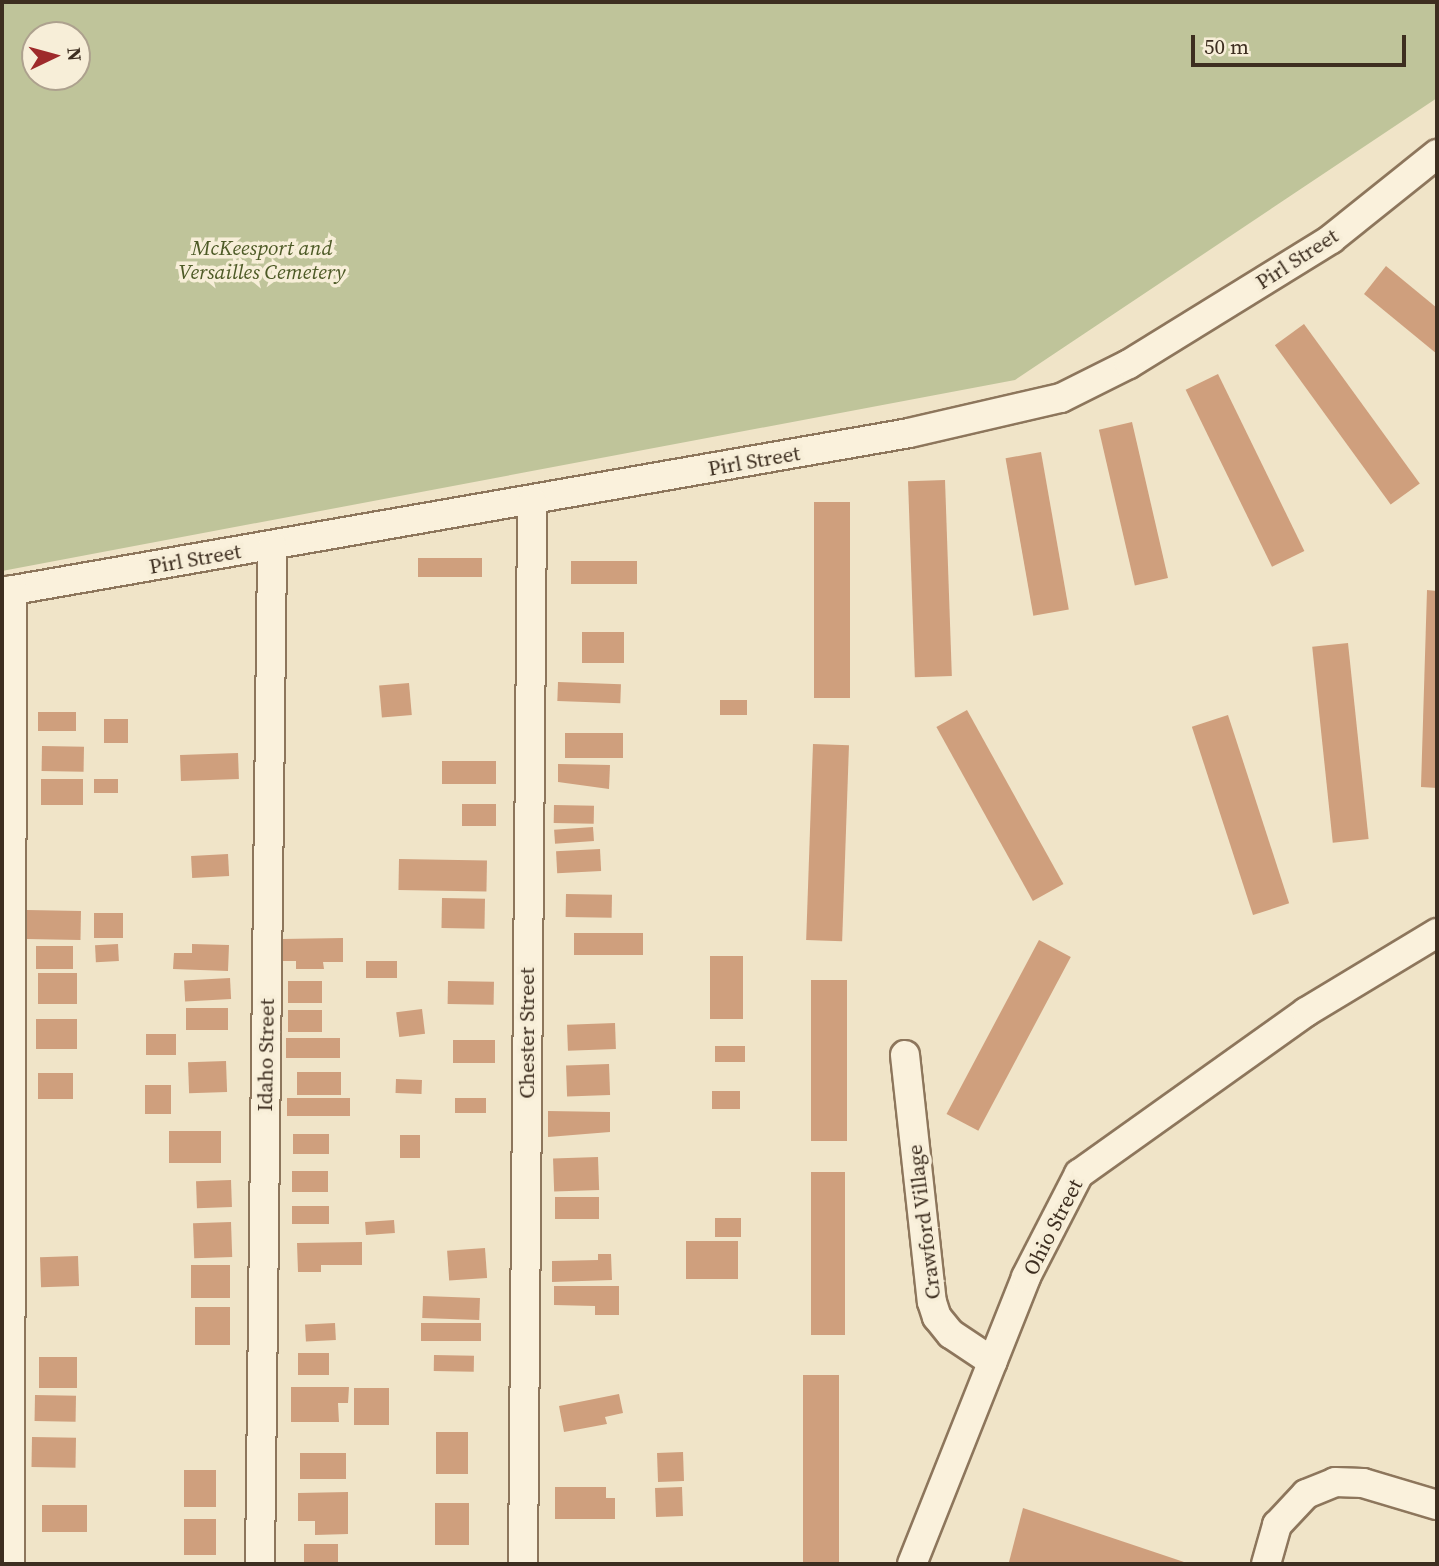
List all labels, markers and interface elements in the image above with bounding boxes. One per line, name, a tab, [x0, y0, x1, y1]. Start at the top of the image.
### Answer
north arrow	[21, 21, 91, 91]
scale bar	[1194, 21, 1409, 65]
text: 50 m	[1204, 32, 1249, 61]
text: N	[61, 46, 88, 62]
street label: Pirl Street	[1251, 223, 1343, 295]
park label: McKeesport and Versailles Cemetery	[179, 235, 345, 285]
street label: Pirl Street	[706, 441, 802, 481]
street label: Pirl Street	[147, 539, 243, 579]
street label: Chester Street	[514, 967, 540, 1099]
street label: Idaho Street	[252, 998, 280, 1112]
street label: Crawford Village	[902, 1143, 946, 1301]
street label: Ohio Street	[1018, 1175, 1088, 1279]

